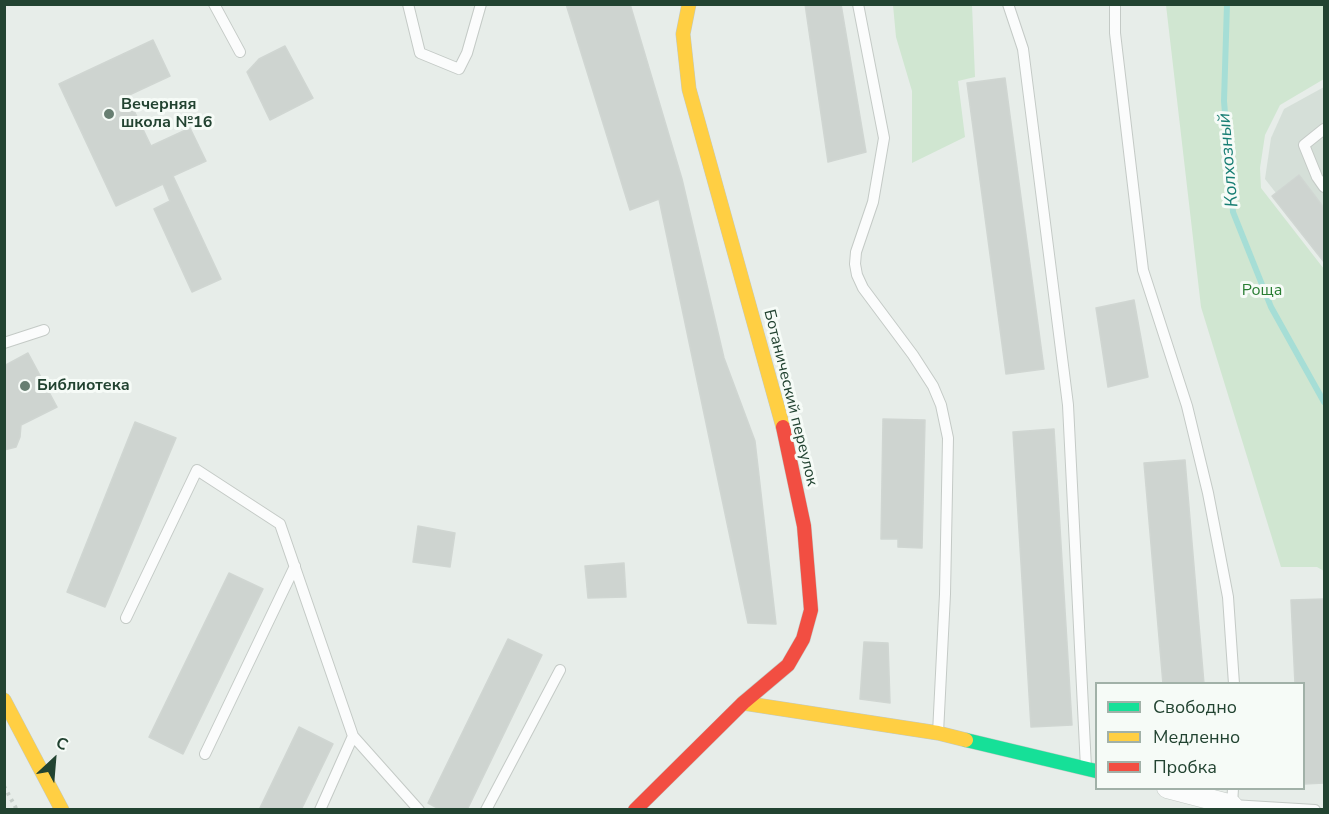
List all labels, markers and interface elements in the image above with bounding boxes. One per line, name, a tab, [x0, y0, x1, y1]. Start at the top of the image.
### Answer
place label: Вечерняя школа №16	[121, 95, 212, 133]
marker: Вечерняя школа №16	[102, 107, 116, 121]
water label: Колхозный	[1214, 112, 1244, 208]
park label: Роща	[1242, 281, 1282, 301]
street label: Ботанический переулок	[759, 308, 821, 488]
place label: Библиотека	[37, 376, 130, 396]
marker: Библиотека	[18, 379, 32, 393]
legend	[1095, 682, 1305, 790]
text: Свободно	[1153, 695, 1237, 719]
text: Медленно	[1153, 725, 1240, 749]
north arrow	[24, 730, 84, 790]
text: С	[52, 732, 72, 756]
text: Пробка	[1153, 755, 1217, 779]

